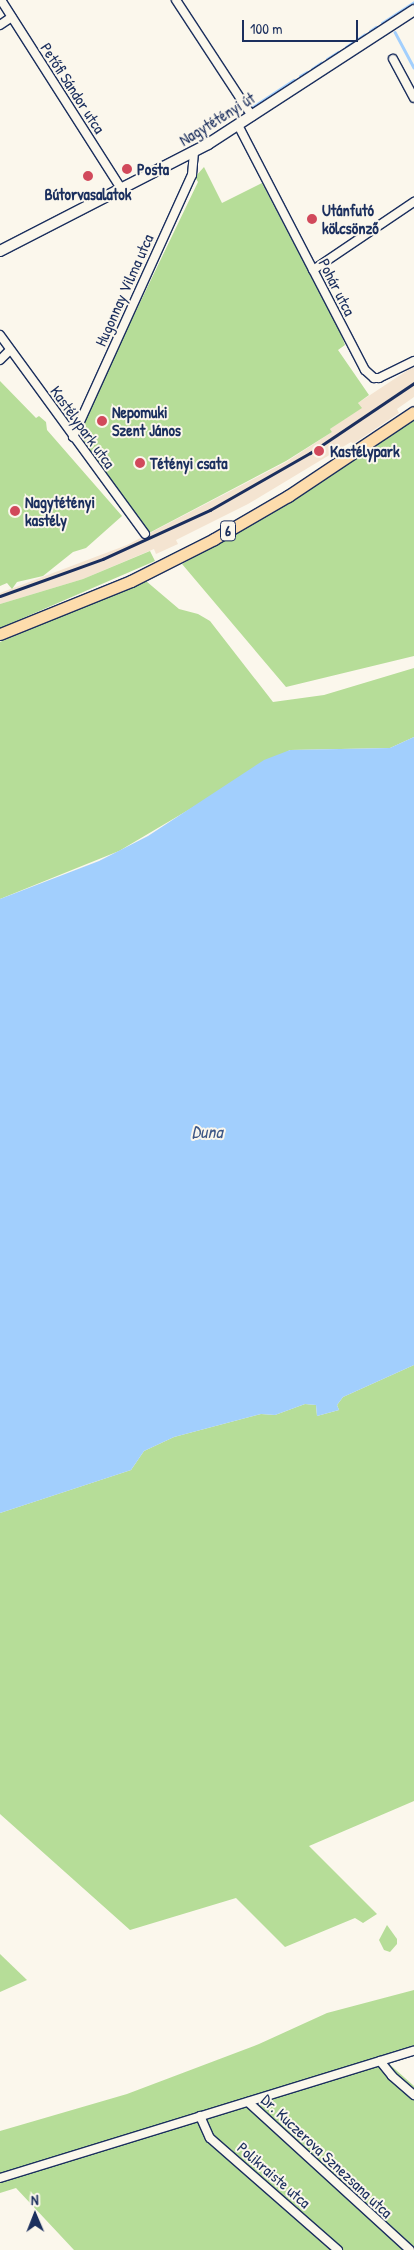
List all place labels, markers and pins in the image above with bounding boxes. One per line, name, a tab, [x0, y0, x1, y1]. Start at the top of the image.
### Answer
place label: Posta	[137, 159, 169, 179]
marker: Posta	[121, 163, 133, 175]
marker: Bútorvasalatok	[82, 170, 94, 182]
place label: Bútorvasalatok	[45, 184, 131, 204]
place label: Utánfutó kölcsönző	[322, 200, 379, 238]
marker: Utánfutó kölcsönző	[306, 213, 318, 225]
place label: Nepomuki Szent János	[112, 402, 181, 440]
marker: Nepomuki Szent János	[96, 415, 108, 427]
place label: Kastélypark	[330, 441, 400, 461]
marker: Kastélypark	[312, 444, 326, 458]
place label: Tétényi csata	[150, 453, 227, 473]
marker: Tétényi csata	[134, 457, 146, 469]
place label: Nagytétényi kastély	[25, 492, 95, 530]
marker: Nagytétényi kastély	[9, 505, 21, 517]

